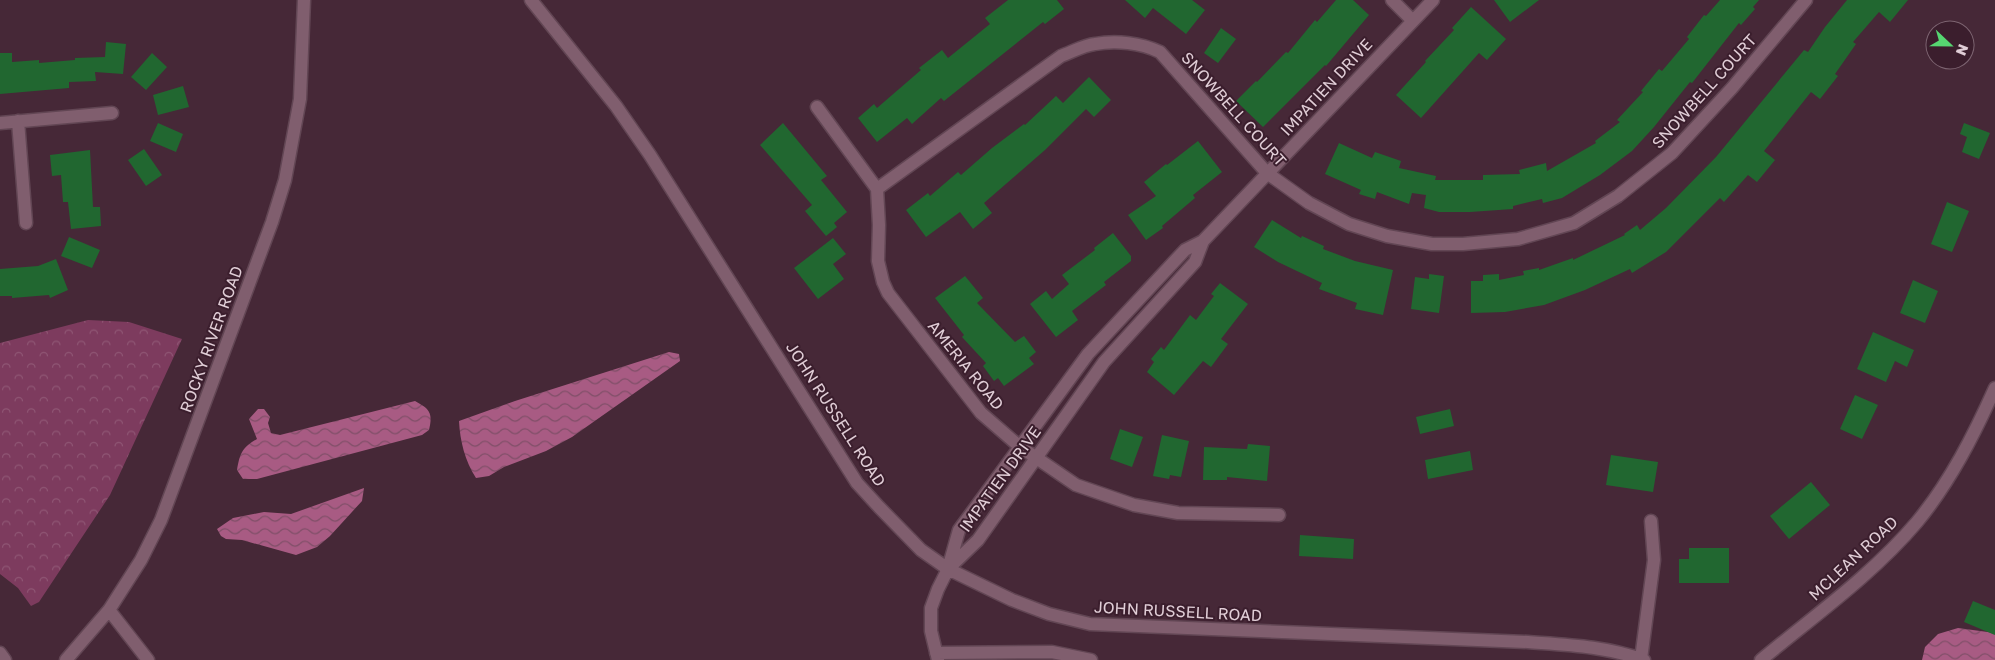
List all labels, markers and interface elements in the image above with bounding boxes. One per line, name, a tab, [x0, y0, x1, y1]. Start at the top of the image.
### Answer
north arrow	[1925, 20, 1975, 70]
street label: SNOWBELL COURT	[1647, 30, 1761, 152]
street label: IMPATIEN DRIVE	[1276, 34, 1376, 140]
text: N	[1953, 42, 1972, 58]
street label: SNOWBELL COURT	[1177, 48, 1291, 170]
street label: ROCKY RIVER ROAD	[175, 263, 247, 415]
street label: AMERIA ROAD	[924, 316, 1008, 414]
street label: JOHN RUSSELL ROAD	[782, 338, 890, 490]
street label: IMPATIEN DRIVE	[955, 422, 1045, 536]
street label: MCLEAN ROAD	[1804, 512, 1902, 604]
street label: JOHN RUSSELL ROAD	[1093, 597, 1263, 625]

